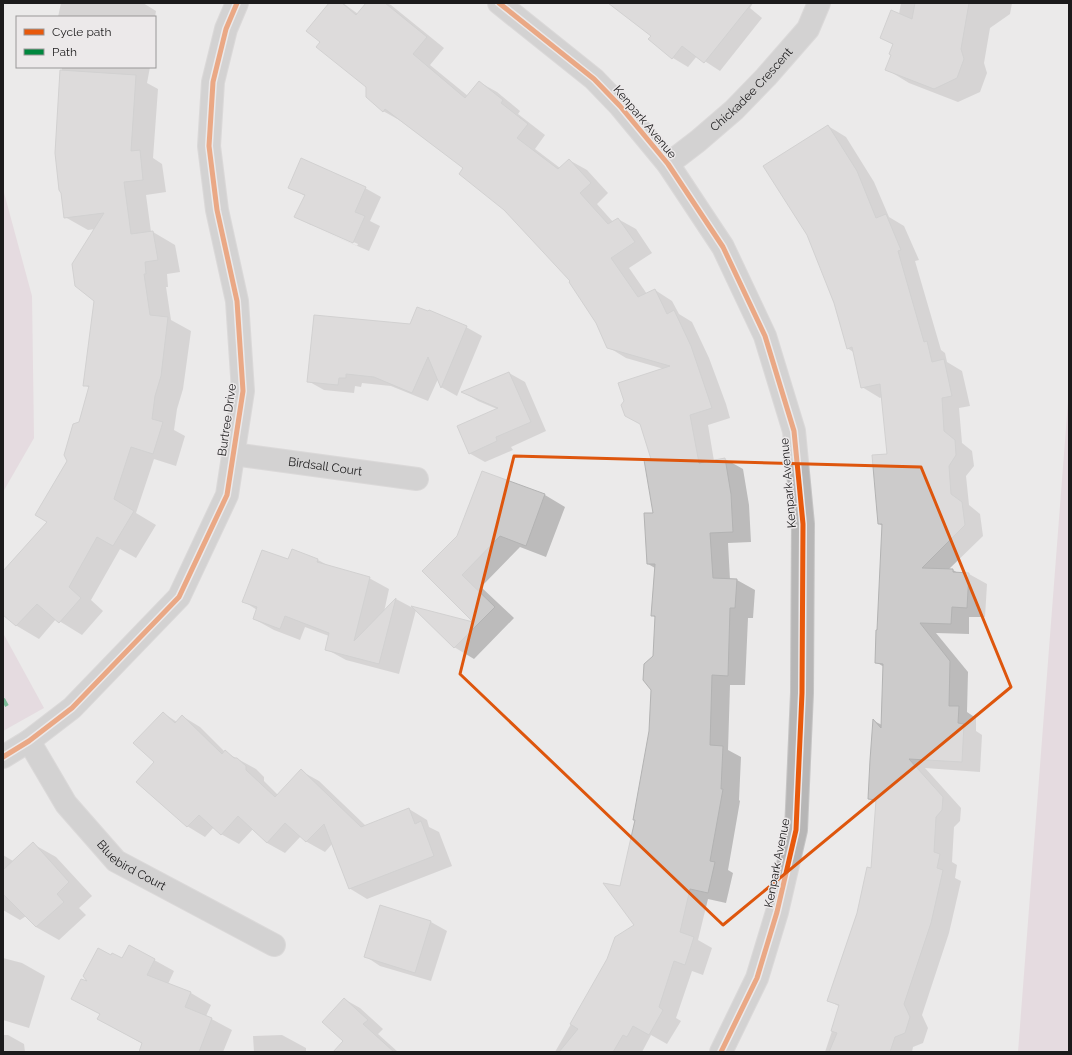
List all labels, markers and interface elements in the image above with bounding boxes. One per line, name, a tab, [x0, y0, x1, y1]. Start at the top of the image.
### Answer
legend	[16, 16, 156, 68]
text: Cycle path	[52, 25, 111, 39]
text: Path	[52, 45, 77, 59]
street label: Chickadee Crescent	[707, 45, 795, 134]
street label: Kenpark Avenue	[610, 83, 680, 161]
street label: Burtree Drive	[215, 383, 239, 457]
street label: Kenpark Avenue	[777, 437, 799, 529]
street label: Birdsall Court	[287, 455, 363, 478]
street label: Kenpark Avenue	[761, 817, 793, 909]
street label: Bluebird Court	[94, 837, 168, 893]

